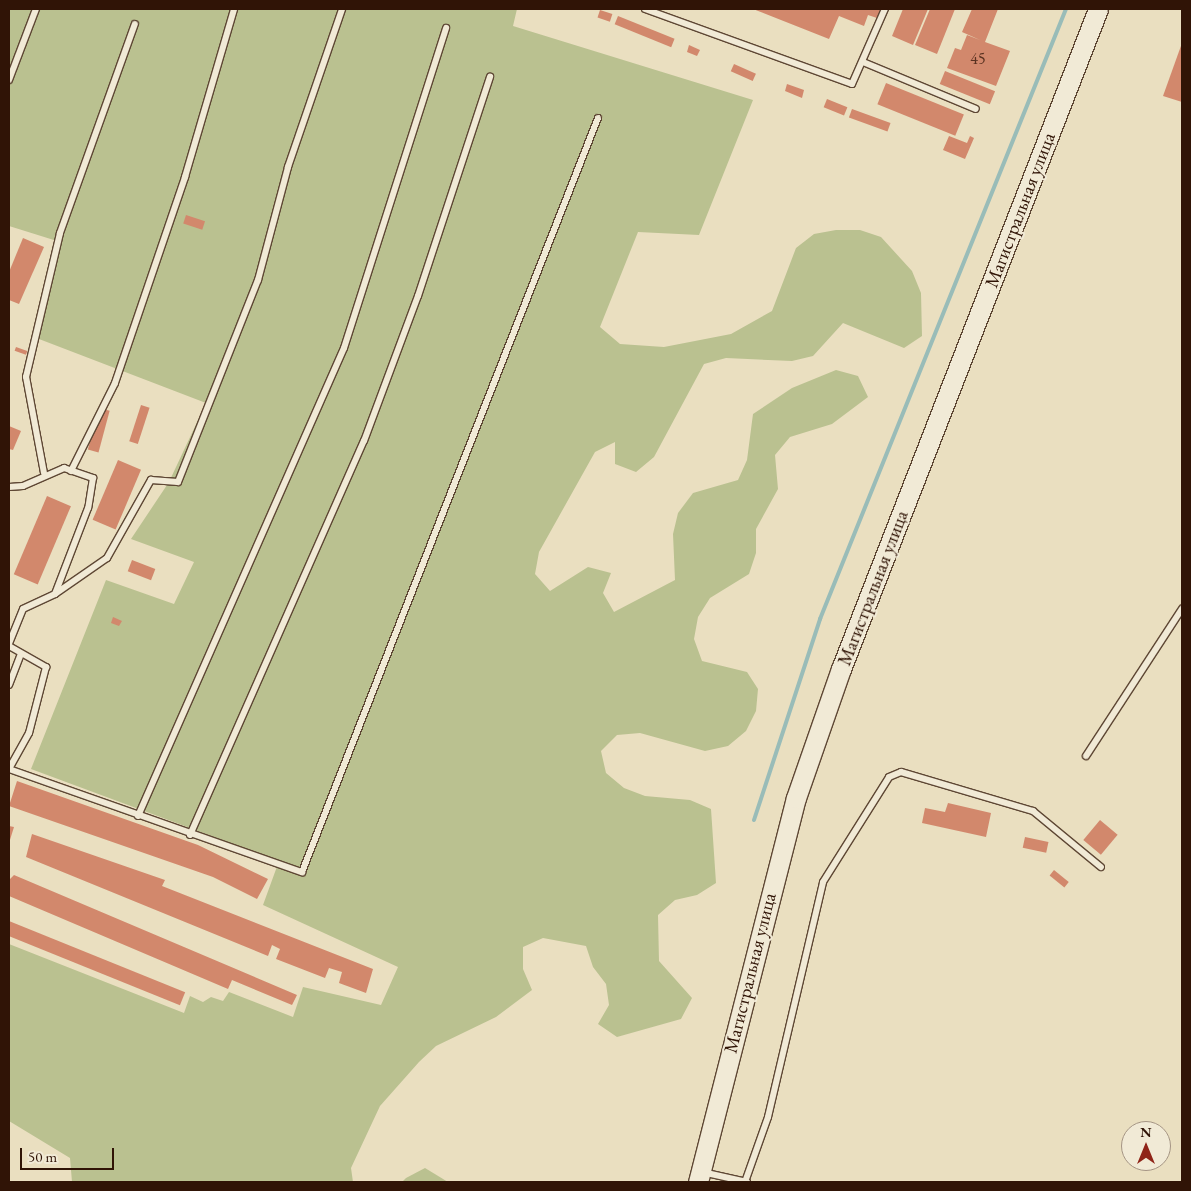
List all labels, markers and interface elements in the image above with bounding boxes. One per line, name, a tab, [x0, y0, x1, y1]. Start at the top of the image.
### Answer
house number: 45	[970, 49, 986, 69]
street label: Магистральная улица	[980, 129, 1060, 291]
street label: Магистральная улица	[833, 507, 913, 669]
street label: Магистральная улица	[719, 891, 781, 1055]
north arrow	[1121, 1121, 1171, 1171]
text: N	[1140, 1123, 1152, 1141]
scale bar	[22, 1138, 116, 1170]
text: 50 m	[28, 1147, 57, 1166]

